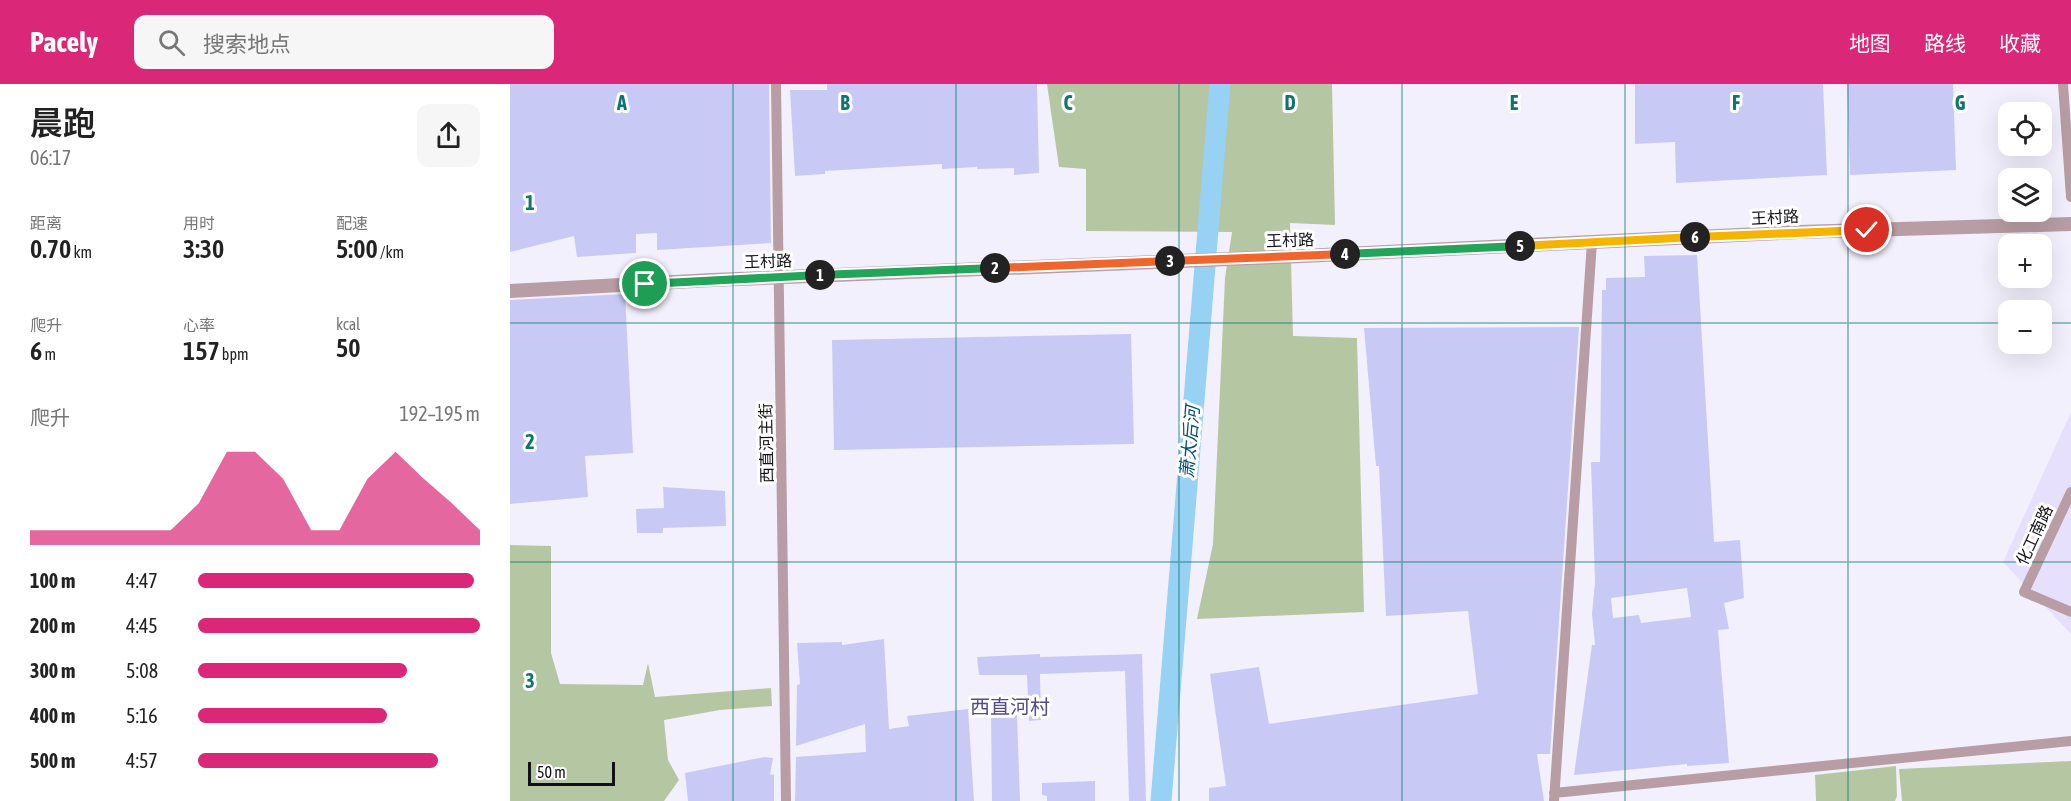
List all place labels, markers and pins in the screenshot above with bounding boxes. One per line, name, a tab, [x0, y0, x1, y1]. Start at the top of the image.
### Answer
pin	[1841, 204, 1892, 255]
pin: 6	[1680, 222, 1710, 252]
pin: 5	[1505, 231, 1535, 261]
pin: 4	[1330, 239, 1360, 269]
pin: 3	[1155, 246, 1185, 276]
pin: 2	[980, 253, 1010, 283]
pin	[619, 258, 670, 309]
pin: 1	[805, 260, 835, 290]

